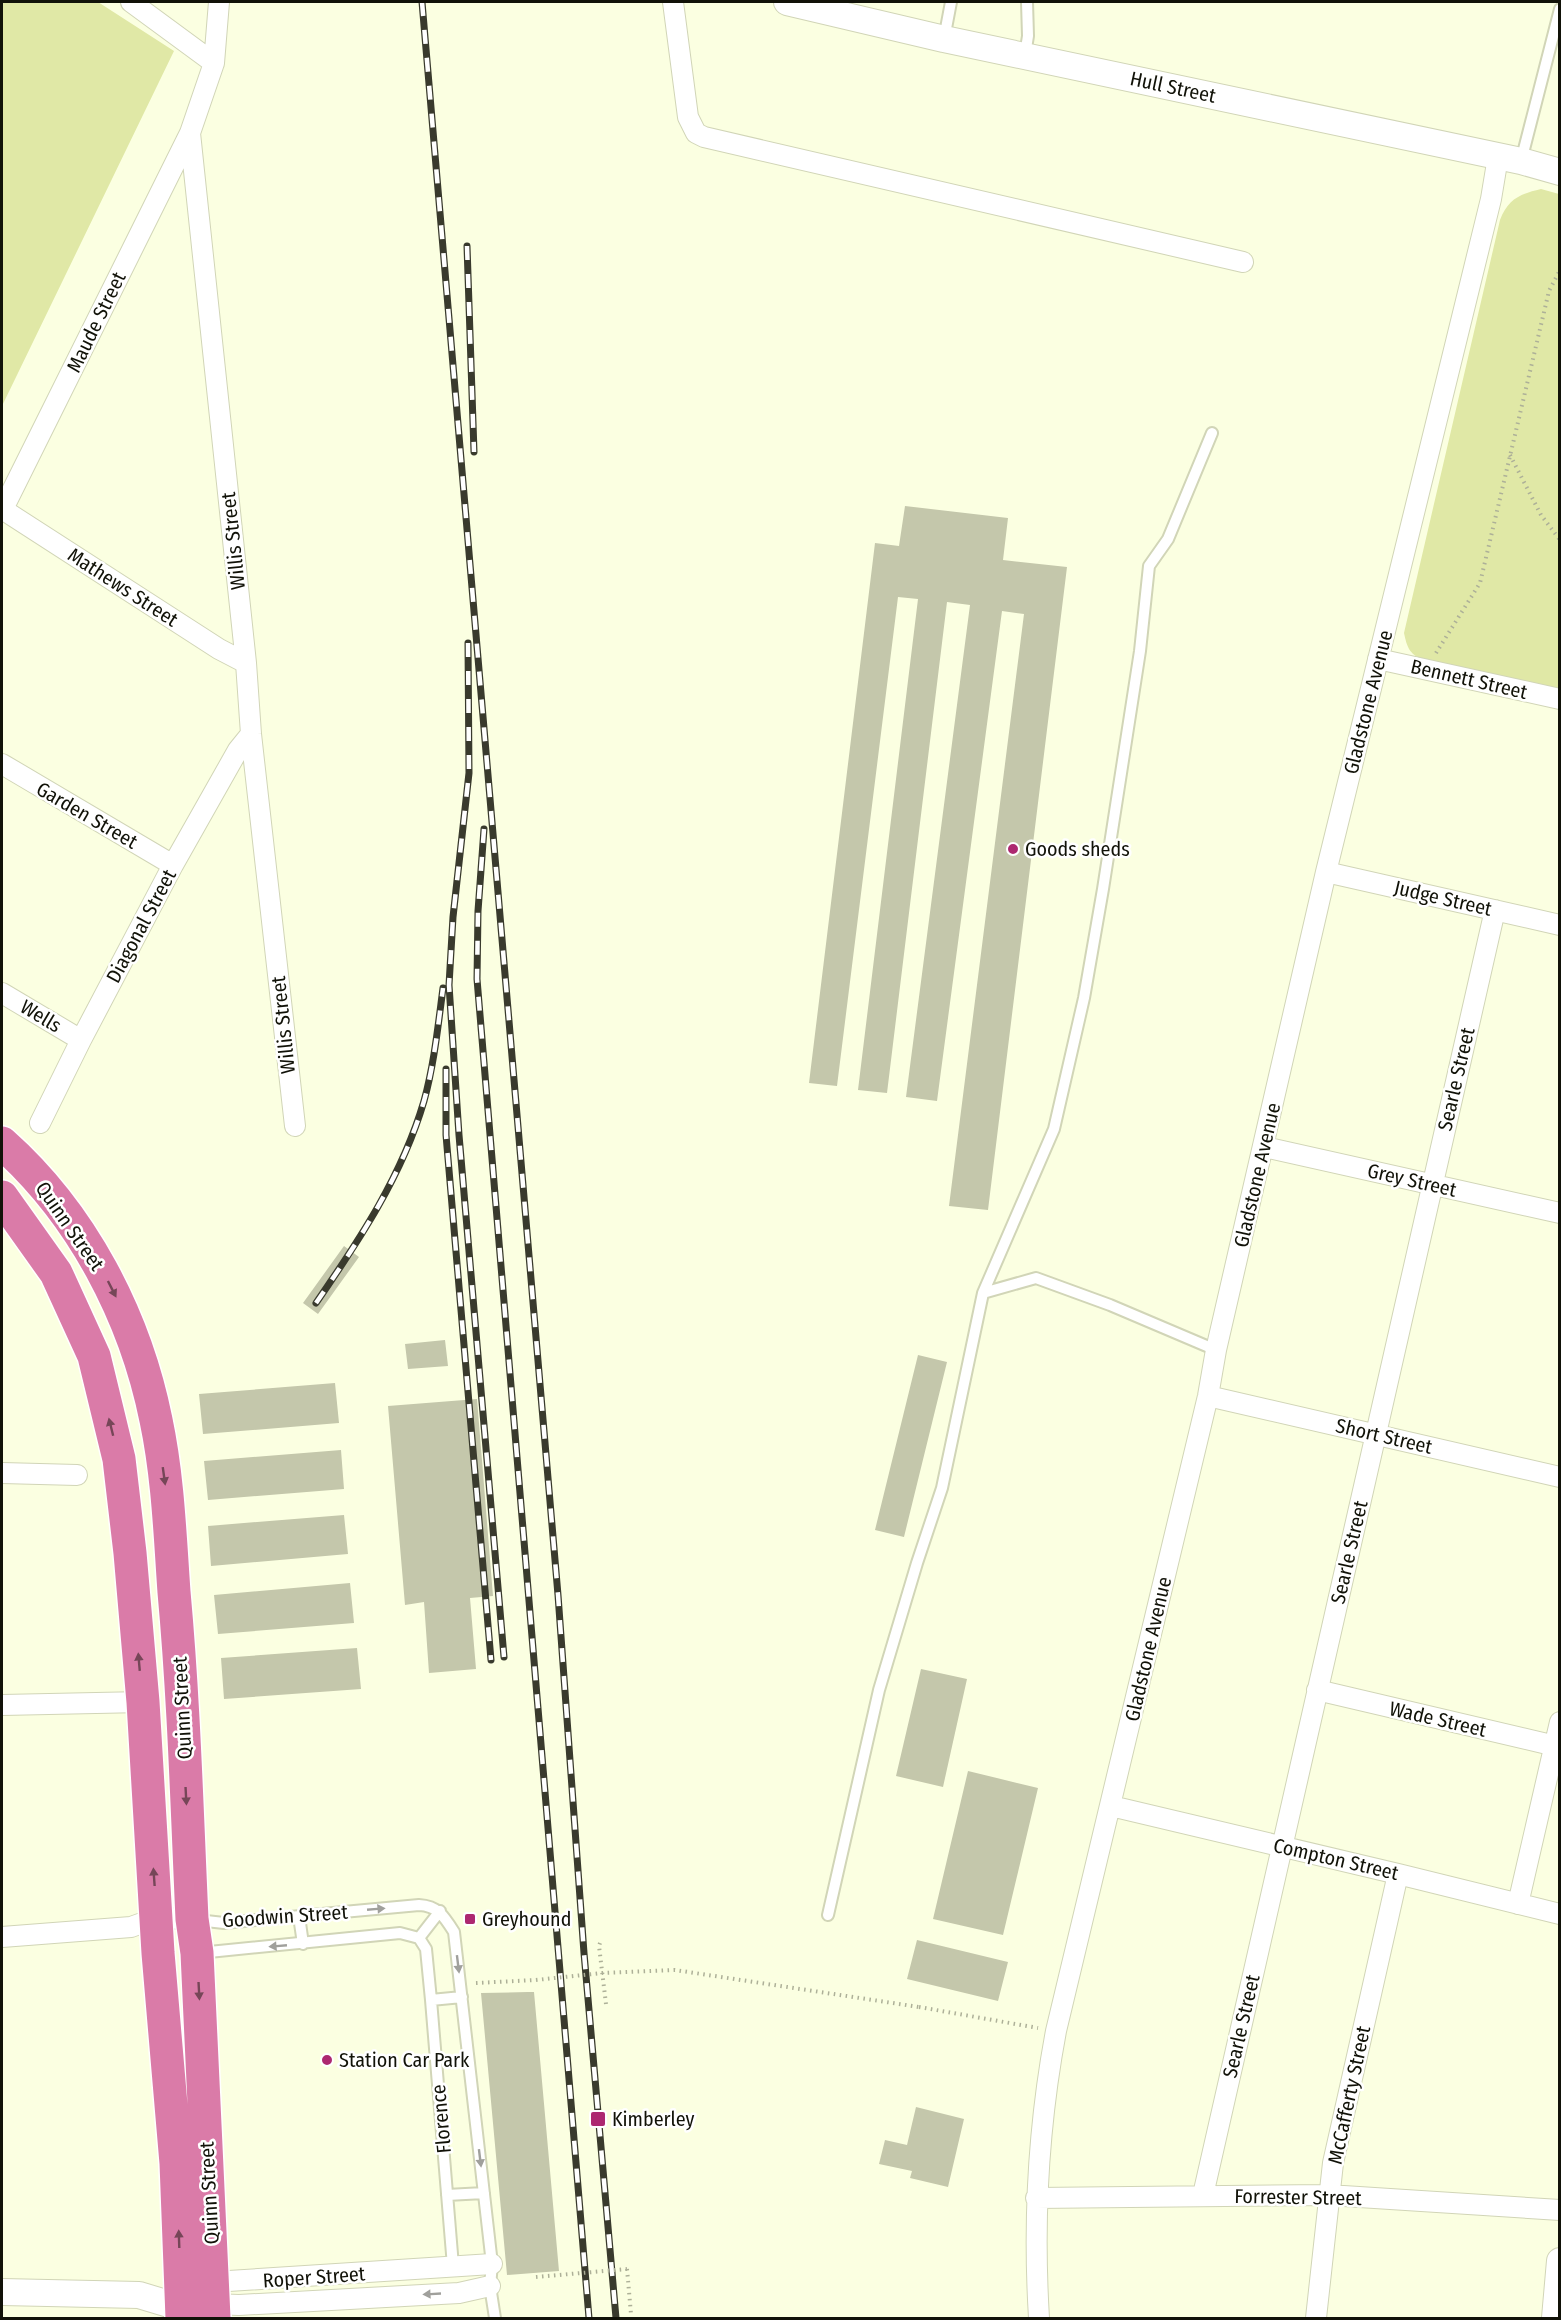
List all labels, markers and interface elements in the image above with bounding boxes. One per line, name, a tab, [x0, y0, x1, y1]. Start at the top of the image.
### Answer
street label: Hull Street	[1128, 66, 1218, 108]
street label: Maude Street	[61, 267, 131, 376]
street label: Willis Street	[216, 491, 250, 591]
street label: Mathews Street	[63, 542, 183, 632]
street label: Gladstone Avenue	[1338, 627, 1398, 777]
street label: Bennett Street	[1408, 654, 1530, 704]
street label: Garden Street	[32, 776, 142, 854]
place label: Goods sheds	[1025, 837, 1130, 861]
marker: Goods sheds	[1006, 842, 1020, 856]
street label: Diagonal Street	[101, 865, 181, 987]
street label: Judge Street	[1392, 875, 1495, 921]
street label: Willis Street	[266, 975, 300, 1075]
street label: Wells	[16, 994, 66, 1038]
street label: Searle Street	[1432, 1025, 1480, 1133]
street label: Gladstone Avenue	[1229, 1100, 1285, 1250]
street label: Grey Street	[1365, 1158, 1459, 1202]
street label: Quinn Street	[31, 1177, 110, 1275]
one-way arrow	[107, 1281, 117, 1298]
street label: Short Street	[1333, 1413, 1435, 1459]
one-way arrow	[106, 1417, 116, 1436]
one-way arrow	[159, 1467, 168, 1486]
street label: Searle Street	[1325, 1498, 1373, 1606]
street label: Gladstone Avenue	[1120, 1574, 1176, 1724]
one-way arrow	[134, 1652, 144, 1671]
street label: Quinn Street	[167, 1655, 197, 1760]
street label: Wade Street	[1387, 1696, 1489, 1742]
one-way arrow	[182, 1787, 191, 1806]
street label: Compton Street	[1271, 1833, 1401, 1885]
one-way arrow	[149, 1868, 158, 1887]
street label: Goodwin Street	[221, 1900, 349, 1932]
one-way arrow	[366, 1904, 385, 1914]
place label: Greyhound	[482, 1907, 571, 1931]
marker: Greyhound	[463, 1912, 477, 1926]
one-way arrow	[269, 1941, 288, 1951]
one-way arrow	[453, 1955, 463, 1974]
street label: Searle Street	[1217, 1972, 1265, 2080]
one-way arrow	[195, 1981, 204, 2000]
street label: McCafferty Street	[1323, 2023, 1375, 2166]
place label: Station Car Park	[339, 2048, 470, 2072]
marker: Station Car Park	[320, 2053, 334, 2067]
street label: Florence	[426, 2083, 456, 2155]
place label: Kimberley	[612, 2107, 694, 2131]
marker: Kimberley	[589, 2110, 607, 2128]
street label: Quinn Street	[194, 2140, 224, 2245]
one-way arrow	[475, 2149, 484, 2168]
street label: Forrester Street	[1234, 2184, 1362, 2210]
one-way arrow	[174, 2230, 183, 2249]
street label: Roper Street	[262, 2261, 366, 2293]
one-way arrow	[423, 2290, 442, 2299]

